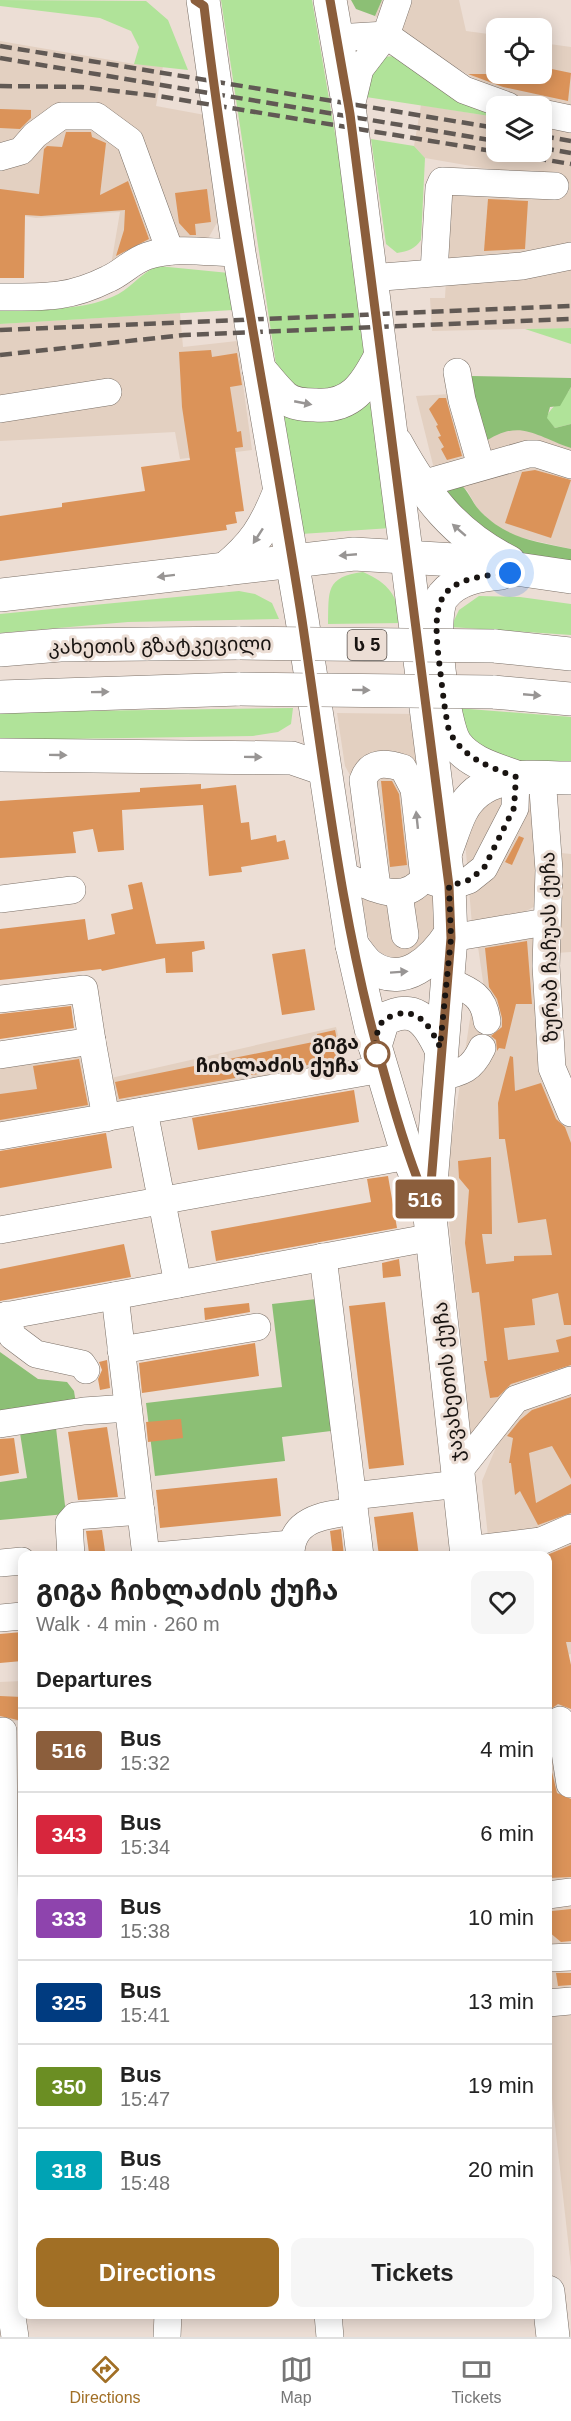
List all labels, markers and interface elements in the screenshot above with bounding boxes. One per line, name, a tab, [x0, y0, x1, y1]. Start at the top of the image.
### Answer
map controls	[486, 18, 552, 162]
button: locate	[486, 18, 552, 84]
button: layers	[486, 96, 552, 162]
one-way arrow	[294, 399, 313, 408]
one-way arrow	[452, 524, 467, 537]
one-way arrow	[253, 527, 264, 544]
one-way arrow	[339, 550, 358, 560]
your location	[495, 558, 525, 588]
one-way arrow	[157, 571, 176, 580]
road number: ს 5	[348, 630, 386, 660]
street label: კახეთის გზატკეცილი	[48, 632, 272, 660]
one-way arrow	[352, 685, 371, 695]
one-way arrow	[91, 687, 110, 697]
one-way arrow	[523, 690, 542, 700]
one-way arrow	[49, 750, 68, 760]
one-way arrow	[244, 752, 263, 762]
one-way arrow	[413, 811, 422, 830]
street label: ზურაბ ჩაჩუას ქუჩა	[536, 851, 563, 1043]
one-way arrow	[389, 967, 408, 977]
place label: გიგა ჩიხლაძის ქუჩა	[196, 1031, 359, 1077]
marker: გიგა ჩიხლაძის ქუჩა	[364, 1041, 390, 1067]
line badge: 516	[390, 1180, 460, 1218]
text: 516	[407, 1188, 443, 1211]
street label: ჯავახეთის ქუჩა	[429, 1301, 468, 1463]
button: heart	[471, 1571, 534, 1634]
text: გიგა ჩიხლაძის ქუჩა	[36, 1575, 338, 1606]
text: Walk · 4 min · 260 m	[36, 1613, 220, 1635]
text: Departures	[36, 1667, 152, 1692]
text: Bus	[120, 1726, 162, 1751]
text: 4 min	[480, 1737, 534, 1762]
text: 516	[51, 1739, 87, 1762]
text: 15:32	[120, 1752, 170, 1774]
text: Bus	[120, 1810, 162, 1835]
text: 6 min	[480, 1821, 534, 1846]
text: 343	[51, 1823, 87, 1846]
text: 15:34	[120, 1836, 170, 1858]
text: Bus	[120, 1894, 162, 1919]
text: 10 min	[468, 1905, 534, 1930]
text: 333	[51, 1907, 87, 1930]
text: 15:38	[120, 1920, 170, 1942]
text: Bus	[120, 1978, 162, 2003]
text: 13 min	[468, 1989, 534, 2014]
text: 325	[51, 1991, 87, 2014]
text: 15:41	[120, 2004, 170, 2026]
text: Bus	[120, 2062, 162, 2087]
text: 19 min	[468, 2073, 534, 2098]
text: 350	[51, 2075, 87, 2098]
text: 15:47	[120, 2088, 170, 2110]
text: Bus	[120, 2146, 162, 2171]
text: 20 min	[468, 2157, 534, 2182]
text: 318	[51, 2159, 87, 2182]
text: 15:48	[120, 2172, 170, 2194]
button: Directions	[36, 2238, 279, 2307]
button: Tickets	[291, 2238, 534, 2307]
tab: Directions	[69, 2353, 141, 2407]
tab: Map	[280, 2353, 313, 2407]
tab: Tickets	[451, 2353, 502, 2407]

